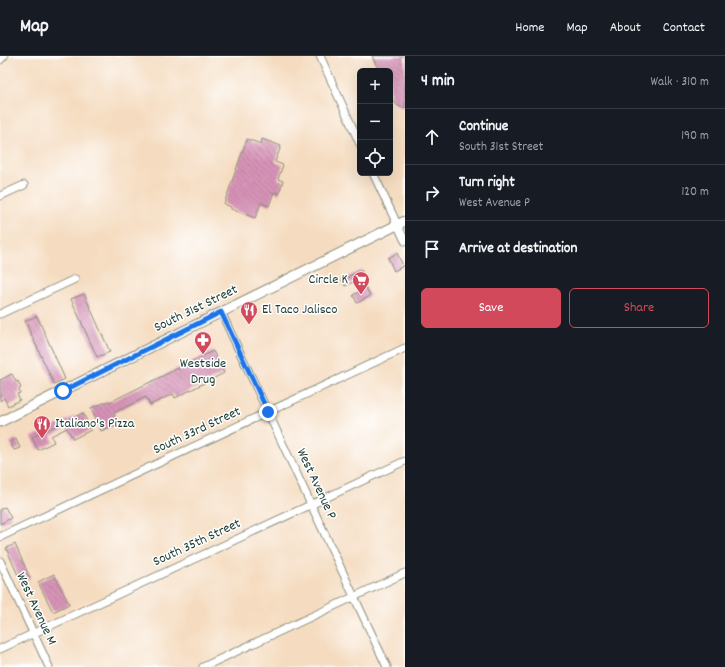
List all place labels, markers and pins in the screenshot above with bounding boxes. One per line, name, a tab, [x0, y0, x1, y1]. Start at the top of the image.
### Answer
place label: Circle K	[309, 270, 349, 290]
supermarket icon: Circle K	[351, 270, 371, 295]
restaurant icon: El Taco Jalisco	[239, 300, 259, 325]
place label: El Taco Jalisco	[262, 300, 337, 320]
pharmacy icon: Westside Drug	[193, 330, 213, 355]
place label: Westside Drug	[180, 354, 226, 390]
restaurant icon: Italiano's Pizza	[32, 414, 52, 439]
place label: Italiano's Pizza	[55, 414, 135, 434]

